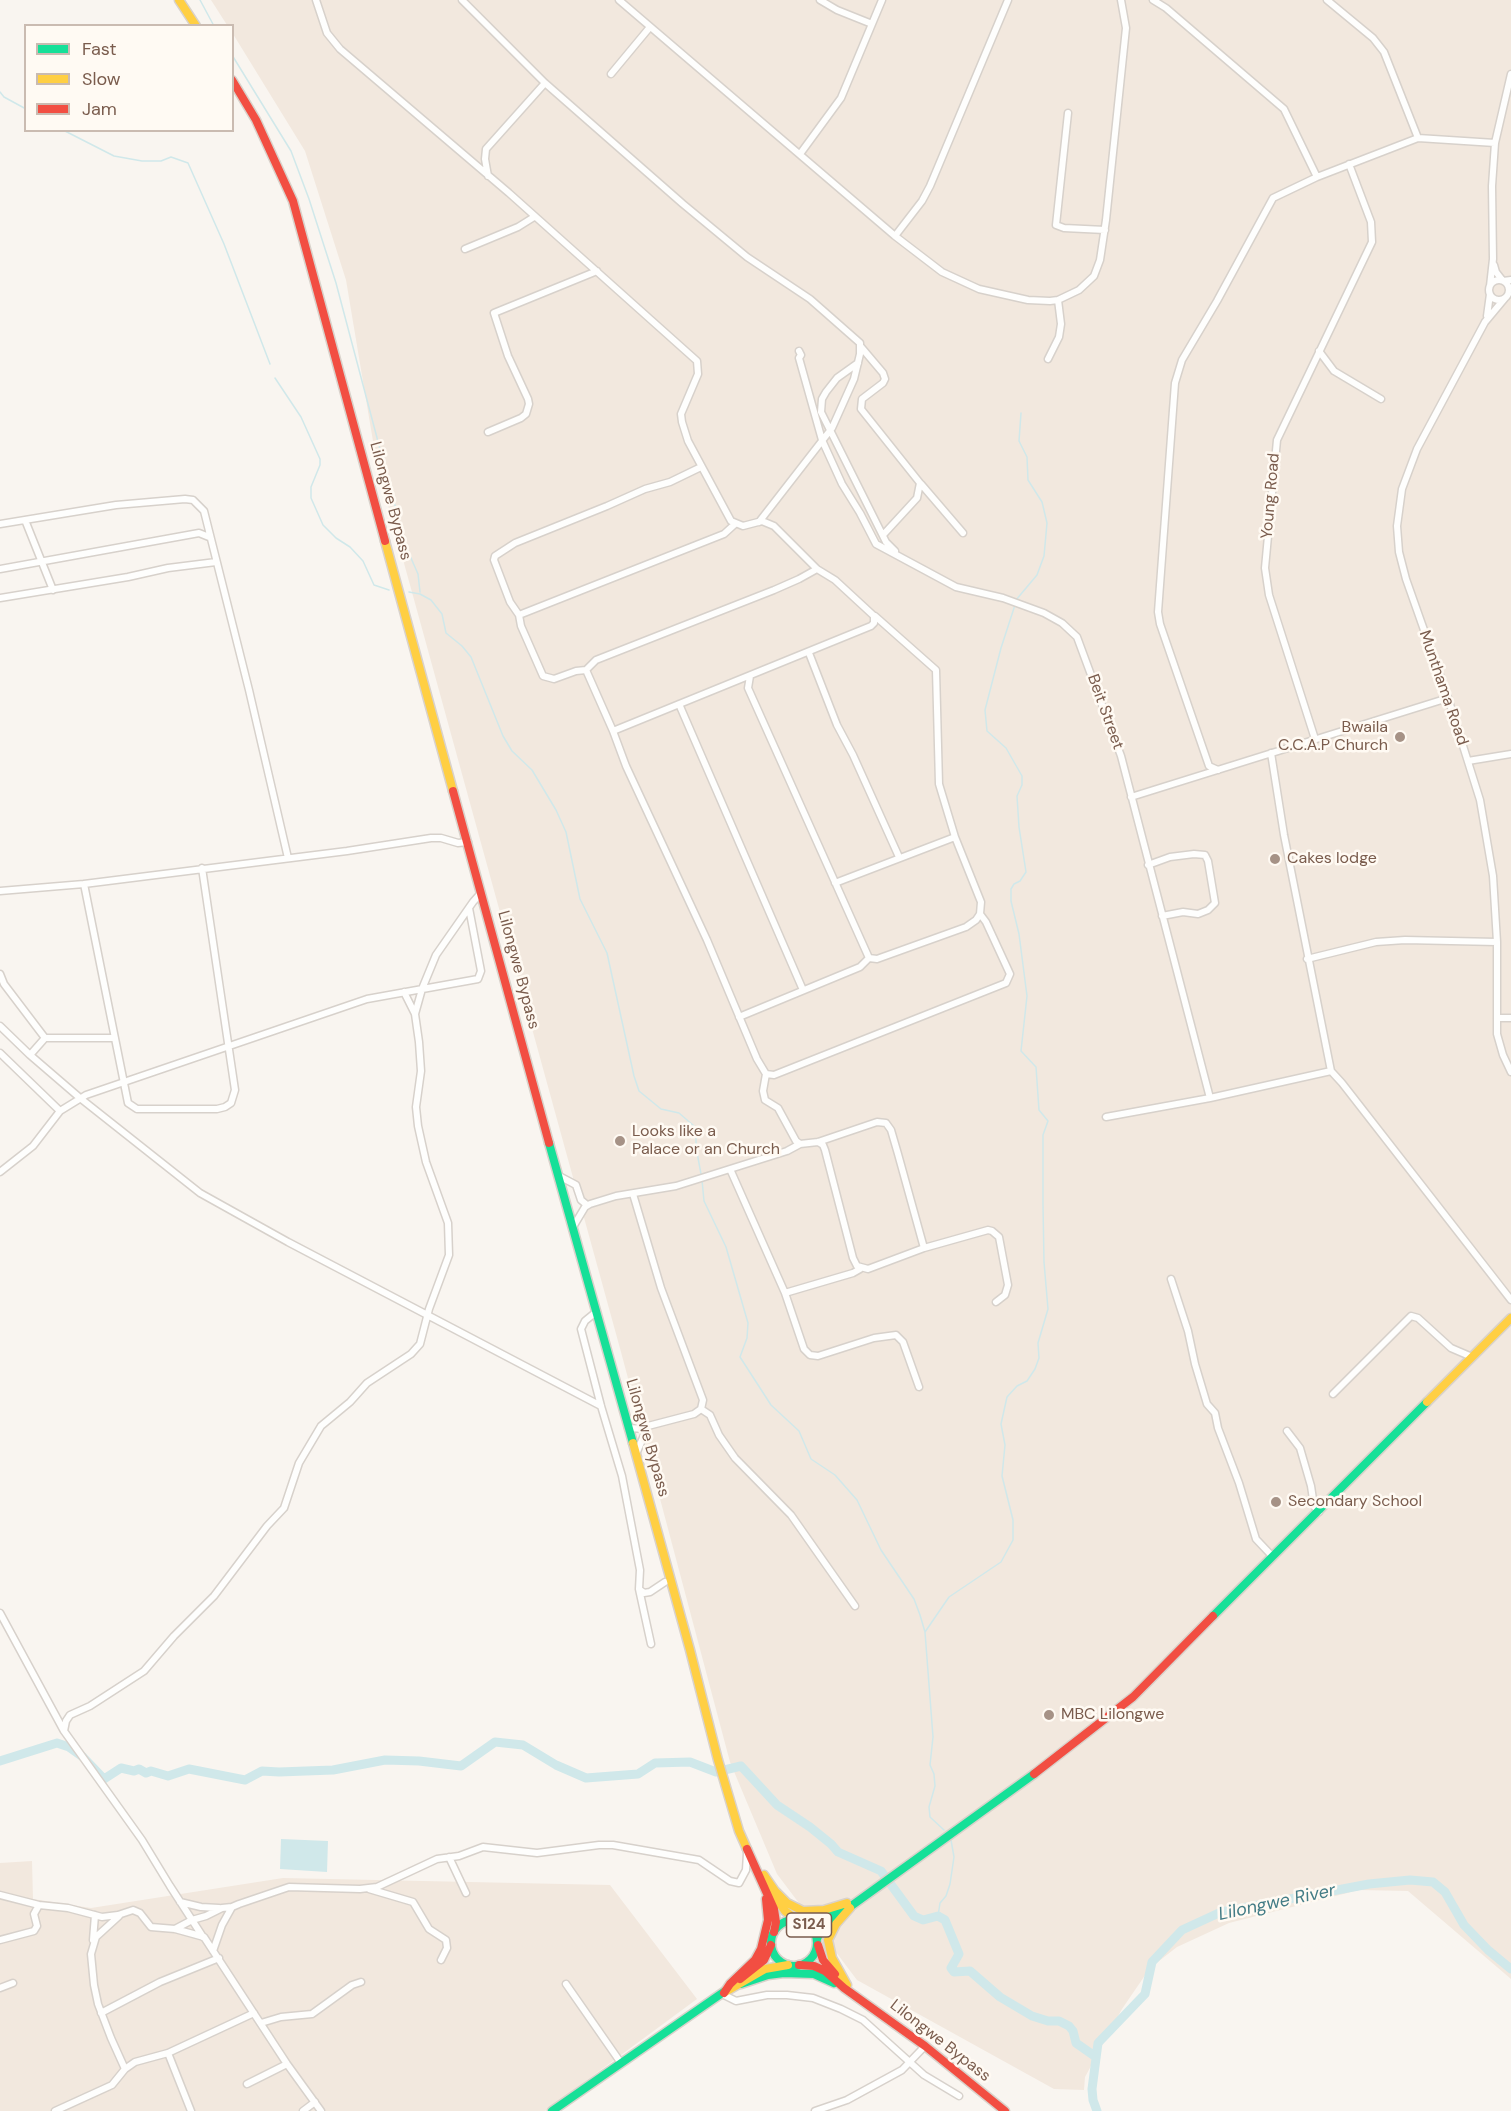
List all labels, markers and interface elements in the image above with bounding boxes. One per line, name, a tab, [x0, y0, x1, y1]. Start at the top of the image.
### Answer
legend	[24, 24, 234, 132]
text: Fast	[82, 37, 117, 61]
text: Slow	[82, 67, 121, 91]
text: Jam	[82, 97, 117, 121]
street label: Lilongwe Bypass	[365, 440, 415, 562]
street label: Young Road	[1258, 452, 1284, 540]
street label: Munthama Road	[1414, 628, 1472, 748]
street label: Beit Street	[1083, 672, 1127, 752]
place label: Bwaila C.C.A.P Church	[1278, 718, 1388, 756]
marker: Bwaila C.C.A.P Church	[1393, 730, 1407, 744]
place label: Cakes lodge	[1287, 849, 1377, 869]
marker: Cakes lodge	[1268, 852, 1282, 866]
street label: Lilongwe Bypass	[493, 909, 543, 1031]
place label: Looks like a Palace or an Church	[632, 1122, 780, 1160]
marker: Looks like a Palace or an Church	[613, 1134, 627, 1148]
street label: Lilongwe Bypass	[621, 1377, 673, 1499]
place label: Secondary School	[1288, 1492, 1422, 1512]
marker: Secondary School	[1269, 1495, 1283, 1509]
place label: MBC Lilongwe	[1061, 1705, 1164, 1725]
marker: MBC Lilongwe	[1042, 1708, 1056, 1722]
water label: Lilongwe River	[1216, 1880, 1338, 1926]
road number: S124	[786, 1913, 832, 1937]
street label: Lilongwe Bypass	[886, 1996, 994, 2086]

